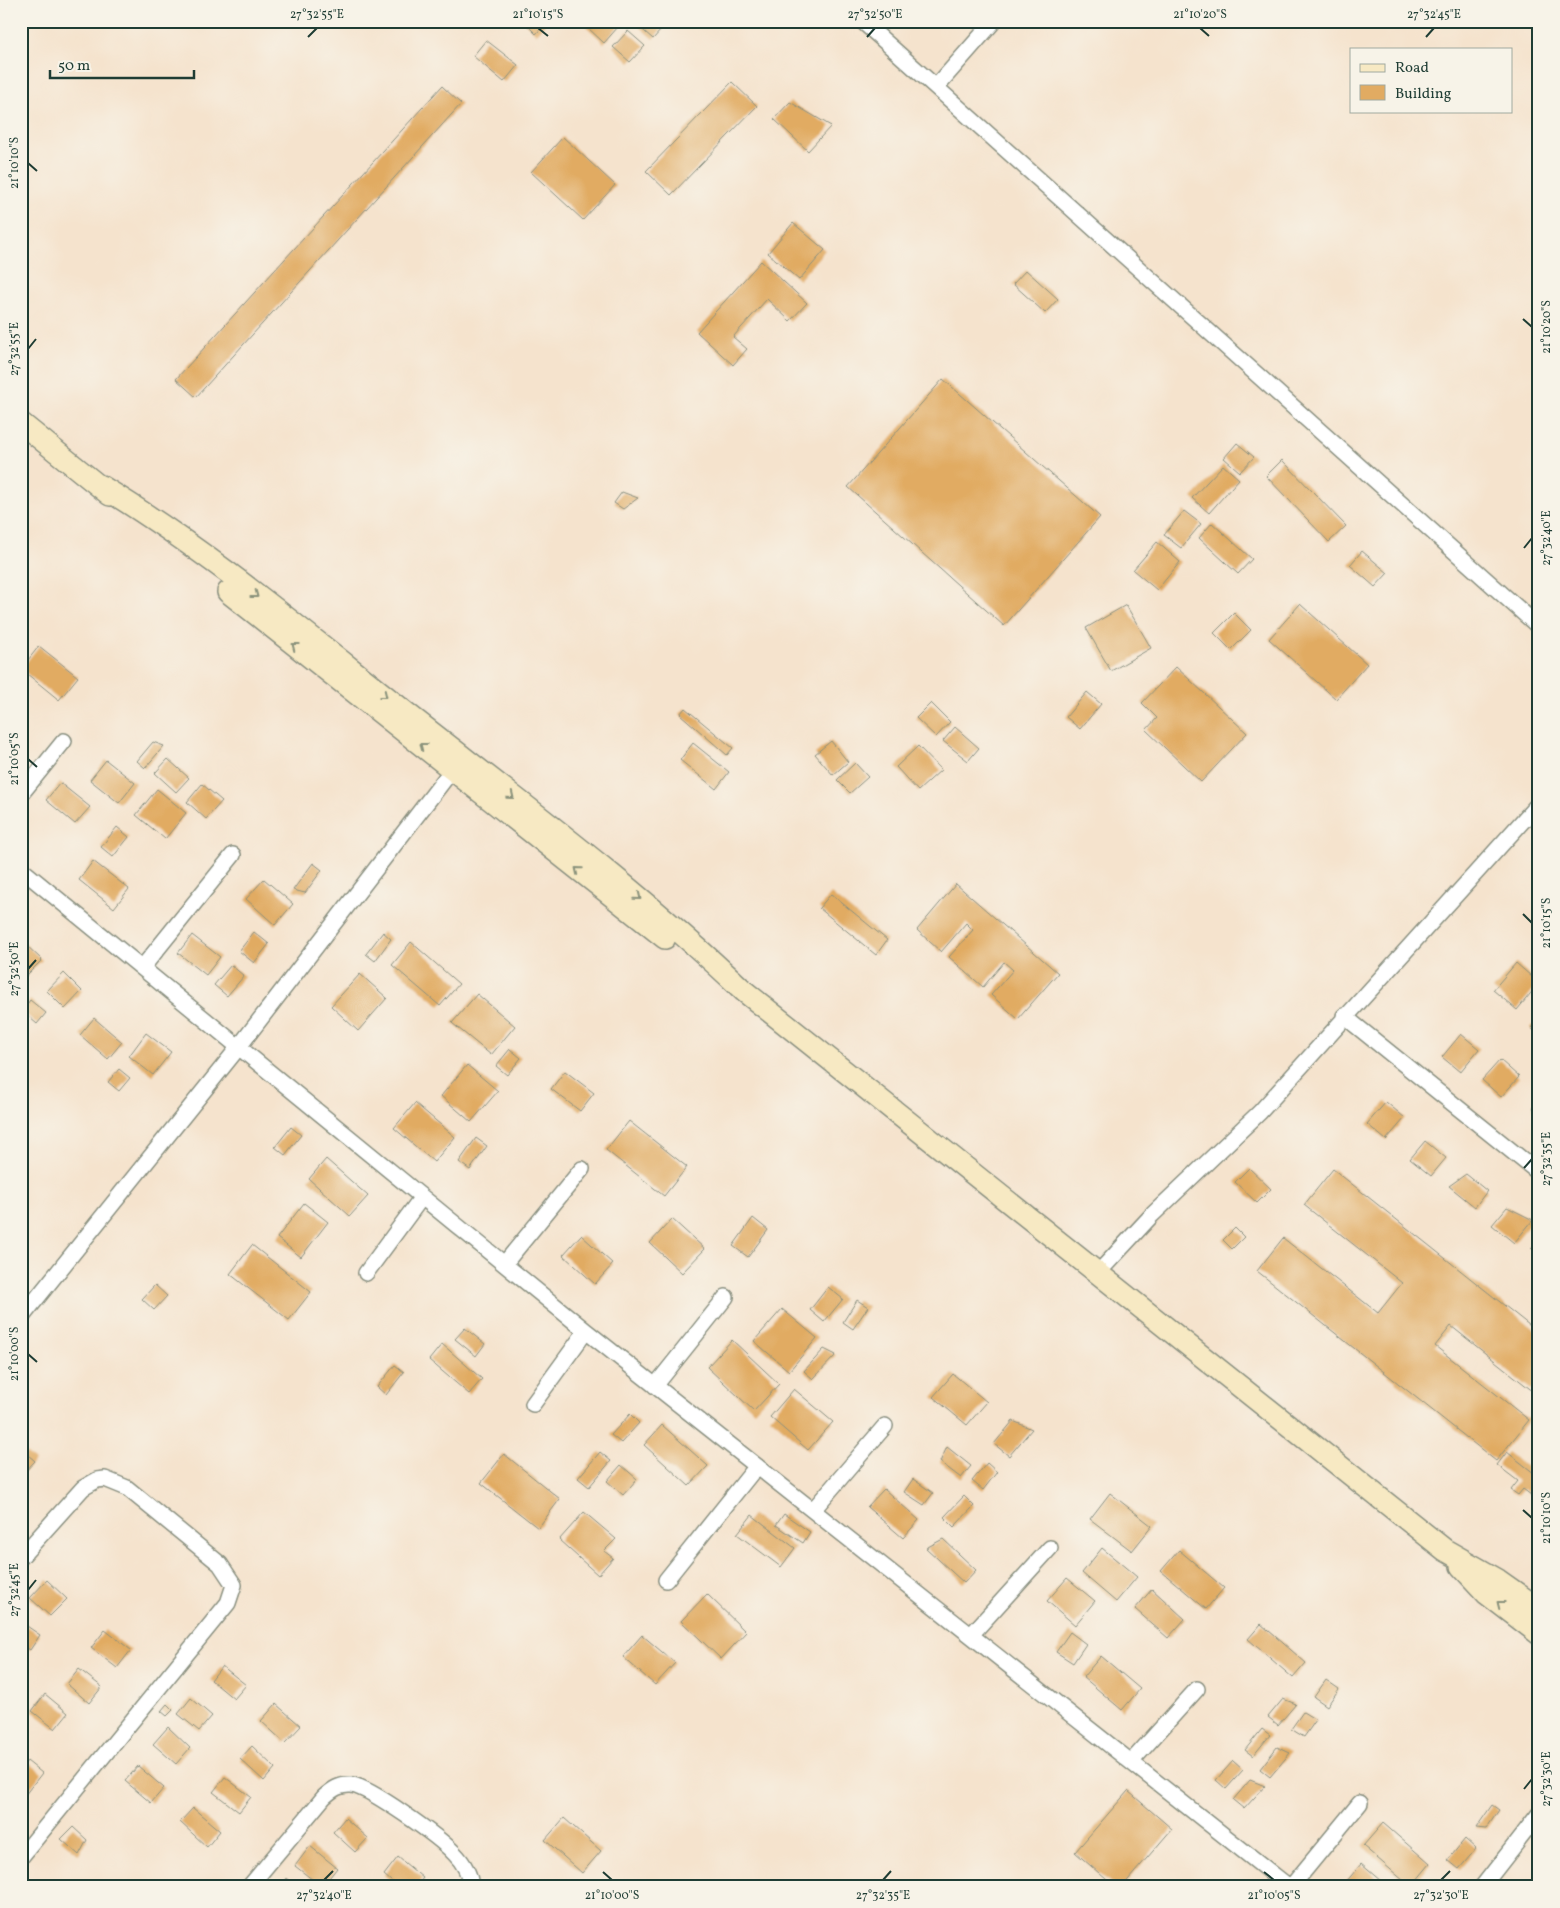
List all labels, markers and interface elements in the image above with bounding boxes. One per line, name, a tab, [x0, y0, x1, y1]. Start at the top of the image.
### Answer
text: 27°32'55"E	[290, 7, 344, 23]
text: 21°10'15"S	[513, 7, 563, 23]
text: 27°32'50"E	[847, 7, 903, 23]
text: 21°10'20"S	[1173, 7, 1227, 23]
text: 27°32'45"E	[1407, 7, 1461, 23]
scale bar	[50, 48, 194, 80]
legend	[1350, 48, 1512, 112]
text: 50 m	[58, 56, 90, 77]
text: Road	[1395, 58, 1429, 79]
text: Building	[1395, 84, 1452, 105]
text: 21°10'10"S	[7, 137, 23, 189]
text: 21°10'20"S	[1539, 300, 1555, 354]
text: 27°32'55"E	[7, 322, 23, 376]
text: 27°32'40"E	[1539, 510, 1555, 566]
one-way arrow	[249, 589, 259, 598]
one-way arrow	[292, 643, 301, 652]
one-way arrow	[378, 689, 387, 698]
text: 21°10'05"S	[7, 732, 23, 786]
one-way arrow	[420, 744, 429, 752]
one-way arrow	[505, 790, 514, 798]
one-way arrow	[574, 866, 583, 875]
one-way arrow	[632, 892, 641, 901]
text: 21°10'15"S	[1539, 898, 1555, 948]
text: 27°32'50"E	[7, 941, 23, 997]
text: 27°32'35"E	[1539, 1132, 1555, 1186]
text: 21°10'00"S	[7, 1327, 23, 1381]
text: 21°10'10"S	[1539, 1492, 1555, 1544]
text: 27°32'45"E	[7, 1563, 23, 1617]
one-way arrow	[1497, 1601, 1506, 1610]
text: 27°32'30"E	[1539, 1751, 1555, 1807]
text: 27°32'40"E	[296, 1888, 352, 1904]
text: 21°10'00"S	[585, 1888, 639, 1904]
text: 27°32'35"E	[856, 1888, 910, 1904]
text: 21°10'05"S	[1247, 1888, 1301, 1904]
text: 27°32'30"E	[1413, 1888, 1469, 1904]

